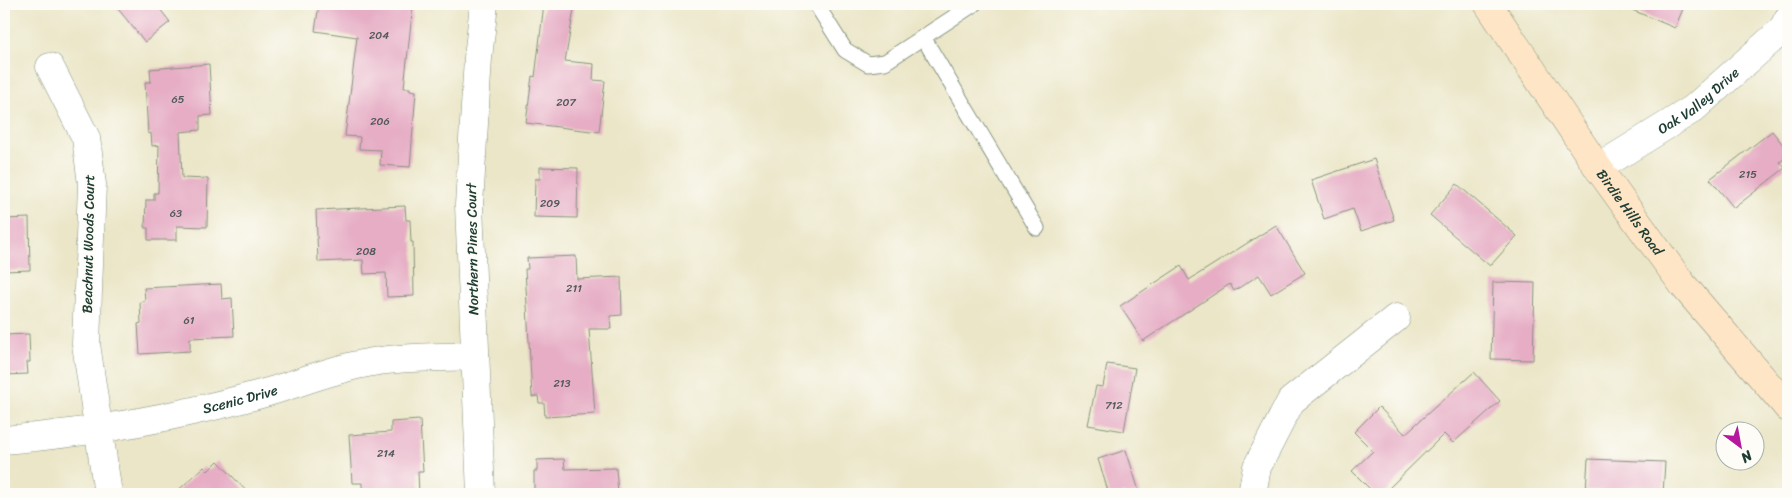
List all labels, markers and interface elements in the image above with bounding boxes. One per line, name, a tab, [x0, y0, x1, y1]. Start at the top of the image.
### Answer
house number: 204	[369, 26, 389, 45]
street label: Oak Valley Drive	[1652, 61, 1745, 141]
house number: 65	[172, 90, 185, 109]
house number: 207	[556, 93, 577, 112]
house number: 206	[370, 112, 390, 131]
street label: Birdie Hills Road	[1590, 164, 1671, 262]
house number: 215	[1739, 165, 1757, 184]
street label: Beachnut Woods Court	[75, 174, 102, 314]
street label: Northern Pines Court	[459, 181, 486, 315]
house number: 209	[540, 194, 560, 213]
house number: 63	[170, 204, 182, 223]
house number: 208	[356, 242, 376, 261]
house number: 211	[566, 279, 582, 298]
house number: 61	[184, 311, 195, 330]
house number: 213	[553, 374, 571, 393]
street label: Scenic Drive	[200, 378, 281, 421]
house number: 712	[1105, 396, 1123, 415]
north arrow	[1714, 420, 1764, 470]
text: N	[1736, 443, 1758, 470]
house number: 214	[377, 444, 395, 463]

